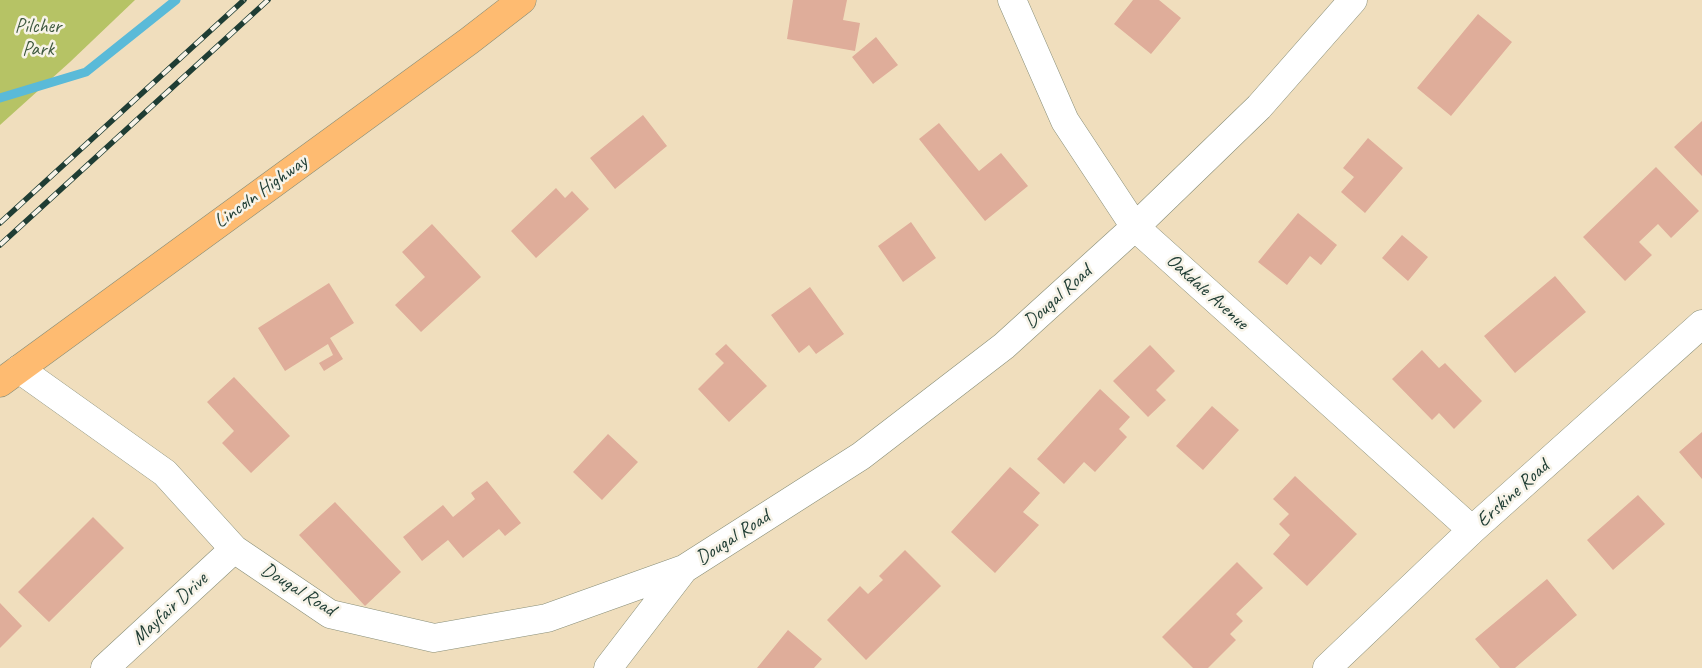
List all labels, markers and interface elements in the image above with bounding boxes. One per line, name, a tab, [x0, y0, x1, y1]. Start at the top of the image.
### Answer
park label: Pilcher Park	[15, 15, 61, 62]
street label: Lincoln Highway	[210, 150, 312, 234]
street label: Oakdale Avenue	[1161, 249, 1253, 335]
street label: Dougal Road	[1019, 260, 1097, 334]
street label: Erskine Road	[1472, 455, 1554, 533]
street label: Dougal Road	[692, 505, 774, 571]
street label: Dougal Road	[256, 558, 340, 622]
street label: Mayfair Drive	[127, 568, 213, 650]

